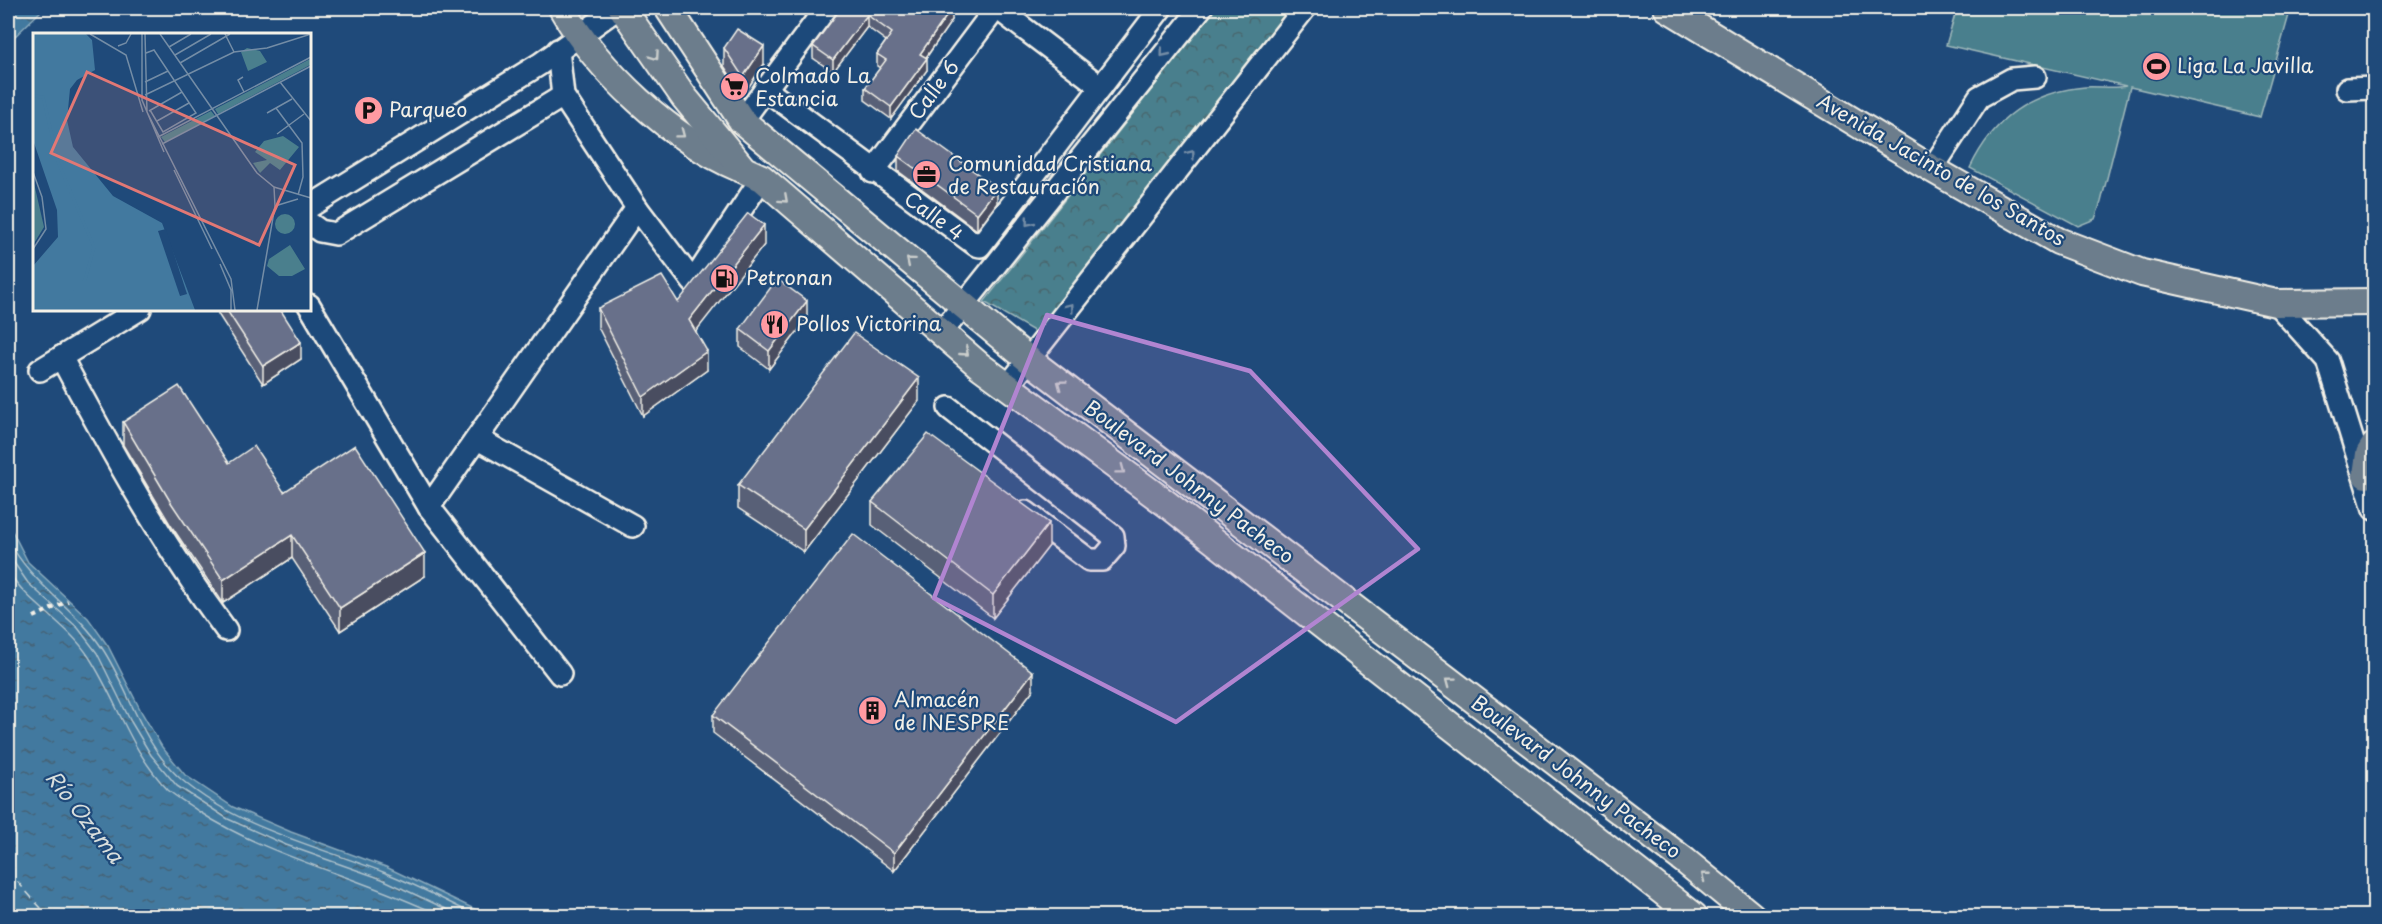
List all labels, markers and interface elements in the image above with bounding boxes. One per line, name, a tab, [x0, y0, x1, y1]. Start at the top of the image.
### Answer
inset map	[33, 33, 310, 310]
one-way arrow	[1161, 46, 1172, 57]
one-way arrow	[648, 49, 659, 60]
sports icon: Liga La Javilla	[2140, 50, 2172, 82]
place label: Liga La Javilla	[2177, 50, 2314, 80]
street label: Calle 6	[901, 53, 966, 126]
place label: Colmado La Estancia	[755, 60, 871, 113]
supermarket icon: Colmado La Estancia	[718, 71, 750, 103]
street label: Avenida Jacinto de los Santos	[1812, 86, 2071, 253]
parking icon: Parqueo	[352, 94, 384, 126]
place label: Parqueo	[389, 94, 467, 124]
one-way arrow	[674, 127, 685, 138]
place label: Comunidad Cristiana de Restauración	[948, 148, 1152, 201]
one-way arrow	[1183, 149, 1194, 160]
office icon: Comunidad Cristiana de Restauración	[911, 159, 943, 191]
street label: Calle 4	[898, 183, 971, 247]
one-way arrow	[778, 192, 788, 203]
one-way arrow	[1026, 215, 1037, 226]
one-way arrow	[906, 257, 917, 268]
fuel station icon: Petronan	[709, 262, 741, 294]
place label: Petronan	[746, 262, 833, 292]
one-way arrow	[1063, 303, 1074, 314]
restaurant icon: Pollos Victorina	[759, 308, 791, 340]
place label: Pollos Victorina	[796, 308, 942, 338]
one-way arrow	[958, 345, 969, 356]
one-way arrow	[1057, 381, 1068, 392]
street label: Boulevard Johnny Pacheco	[1078, 392, 1301, 570]
one-way arrow	[1114, 462, 1125, 473]
one-way arrow	[1446, 677, 1457, 688]
place label: Almacén de INESPRE	[894, 684, 1010, 737]
street label: Boulevard Johnny Pacheco	[1465, 687, 1688, 865]
building icon: Almacén de INESPRE	[857, 695, 889, 727]
water label: Río Ozama	[39, 762, 133, 870]
one-way arrow	[1700, 873, 1711, 884]

